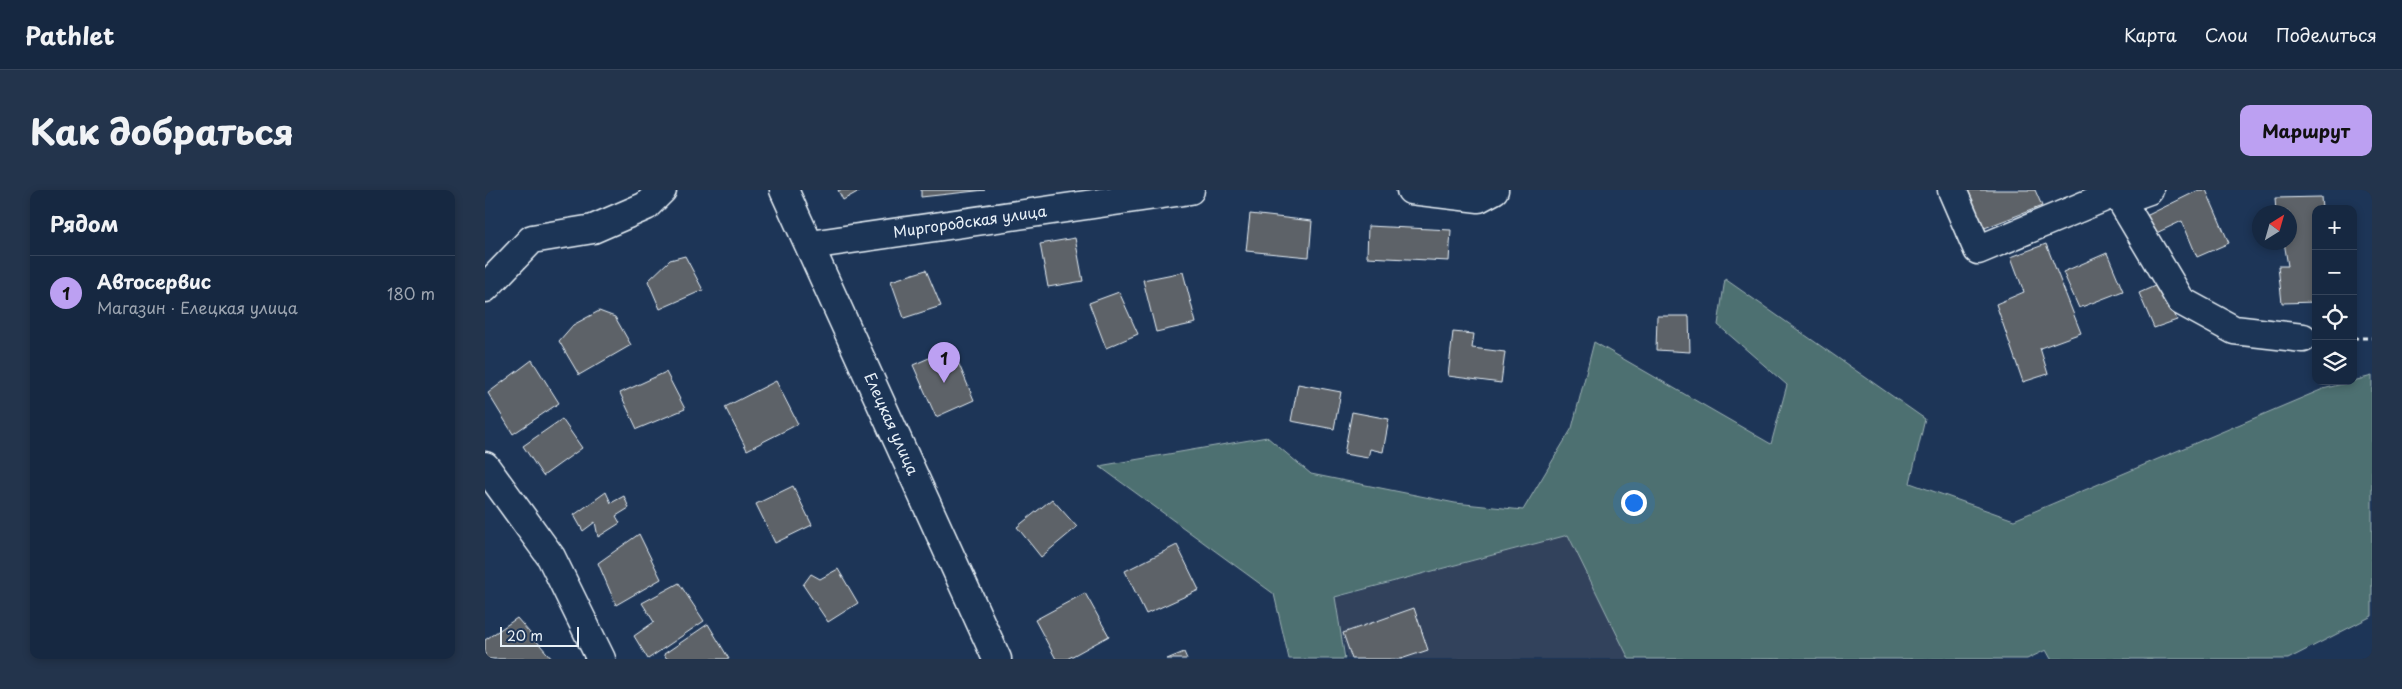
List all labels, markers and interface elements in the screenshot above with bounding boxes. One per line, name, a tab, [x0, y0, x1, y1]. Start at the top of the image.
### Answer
text: Pathlet	[25, 17, 115, 53]
text: Карта	[2124, 21, 2177, 48]
text: Слои	[2205, 21, 2248, 48]
text: Поделиться	[2276, 21, 2377, 48]
text: Как добраться	[30, 104, 294, 157]
button: Маршрут	[2240, 105, 2372, 156]
street label: Миргородская улица	[892, 198, 1049, 243]
north arrow	[2252, 205, 2297, 250]
map controls	[2312, 205, 2357, 385]
button: +	[2312, 205, 2357, 250]
text: Рядом	[50, 207, 118, 239]
button: −	[2312, 250, 2357, 295]
text: Автосервис	[97, 267, 211, 295]
text: 1	[62, 281, 70, 305]
text: 180 m	[387, 281, 435, 305]
text: Магазин · Елецкая улица	[97, 295, 298, 319]
button: locate	[2312, 295, 2357, 340]
button: layers	[2312, 340, 2357, 385]
pin: 1	[928, 342, 960, 383]
street label: Елецкая улица	[859, 368, 926, 479]
your location	[1621, 490, 1647, 516]
scale bar	[500, 624, 579, 647]
text: 20 m	[507, 625, 543, 646]

